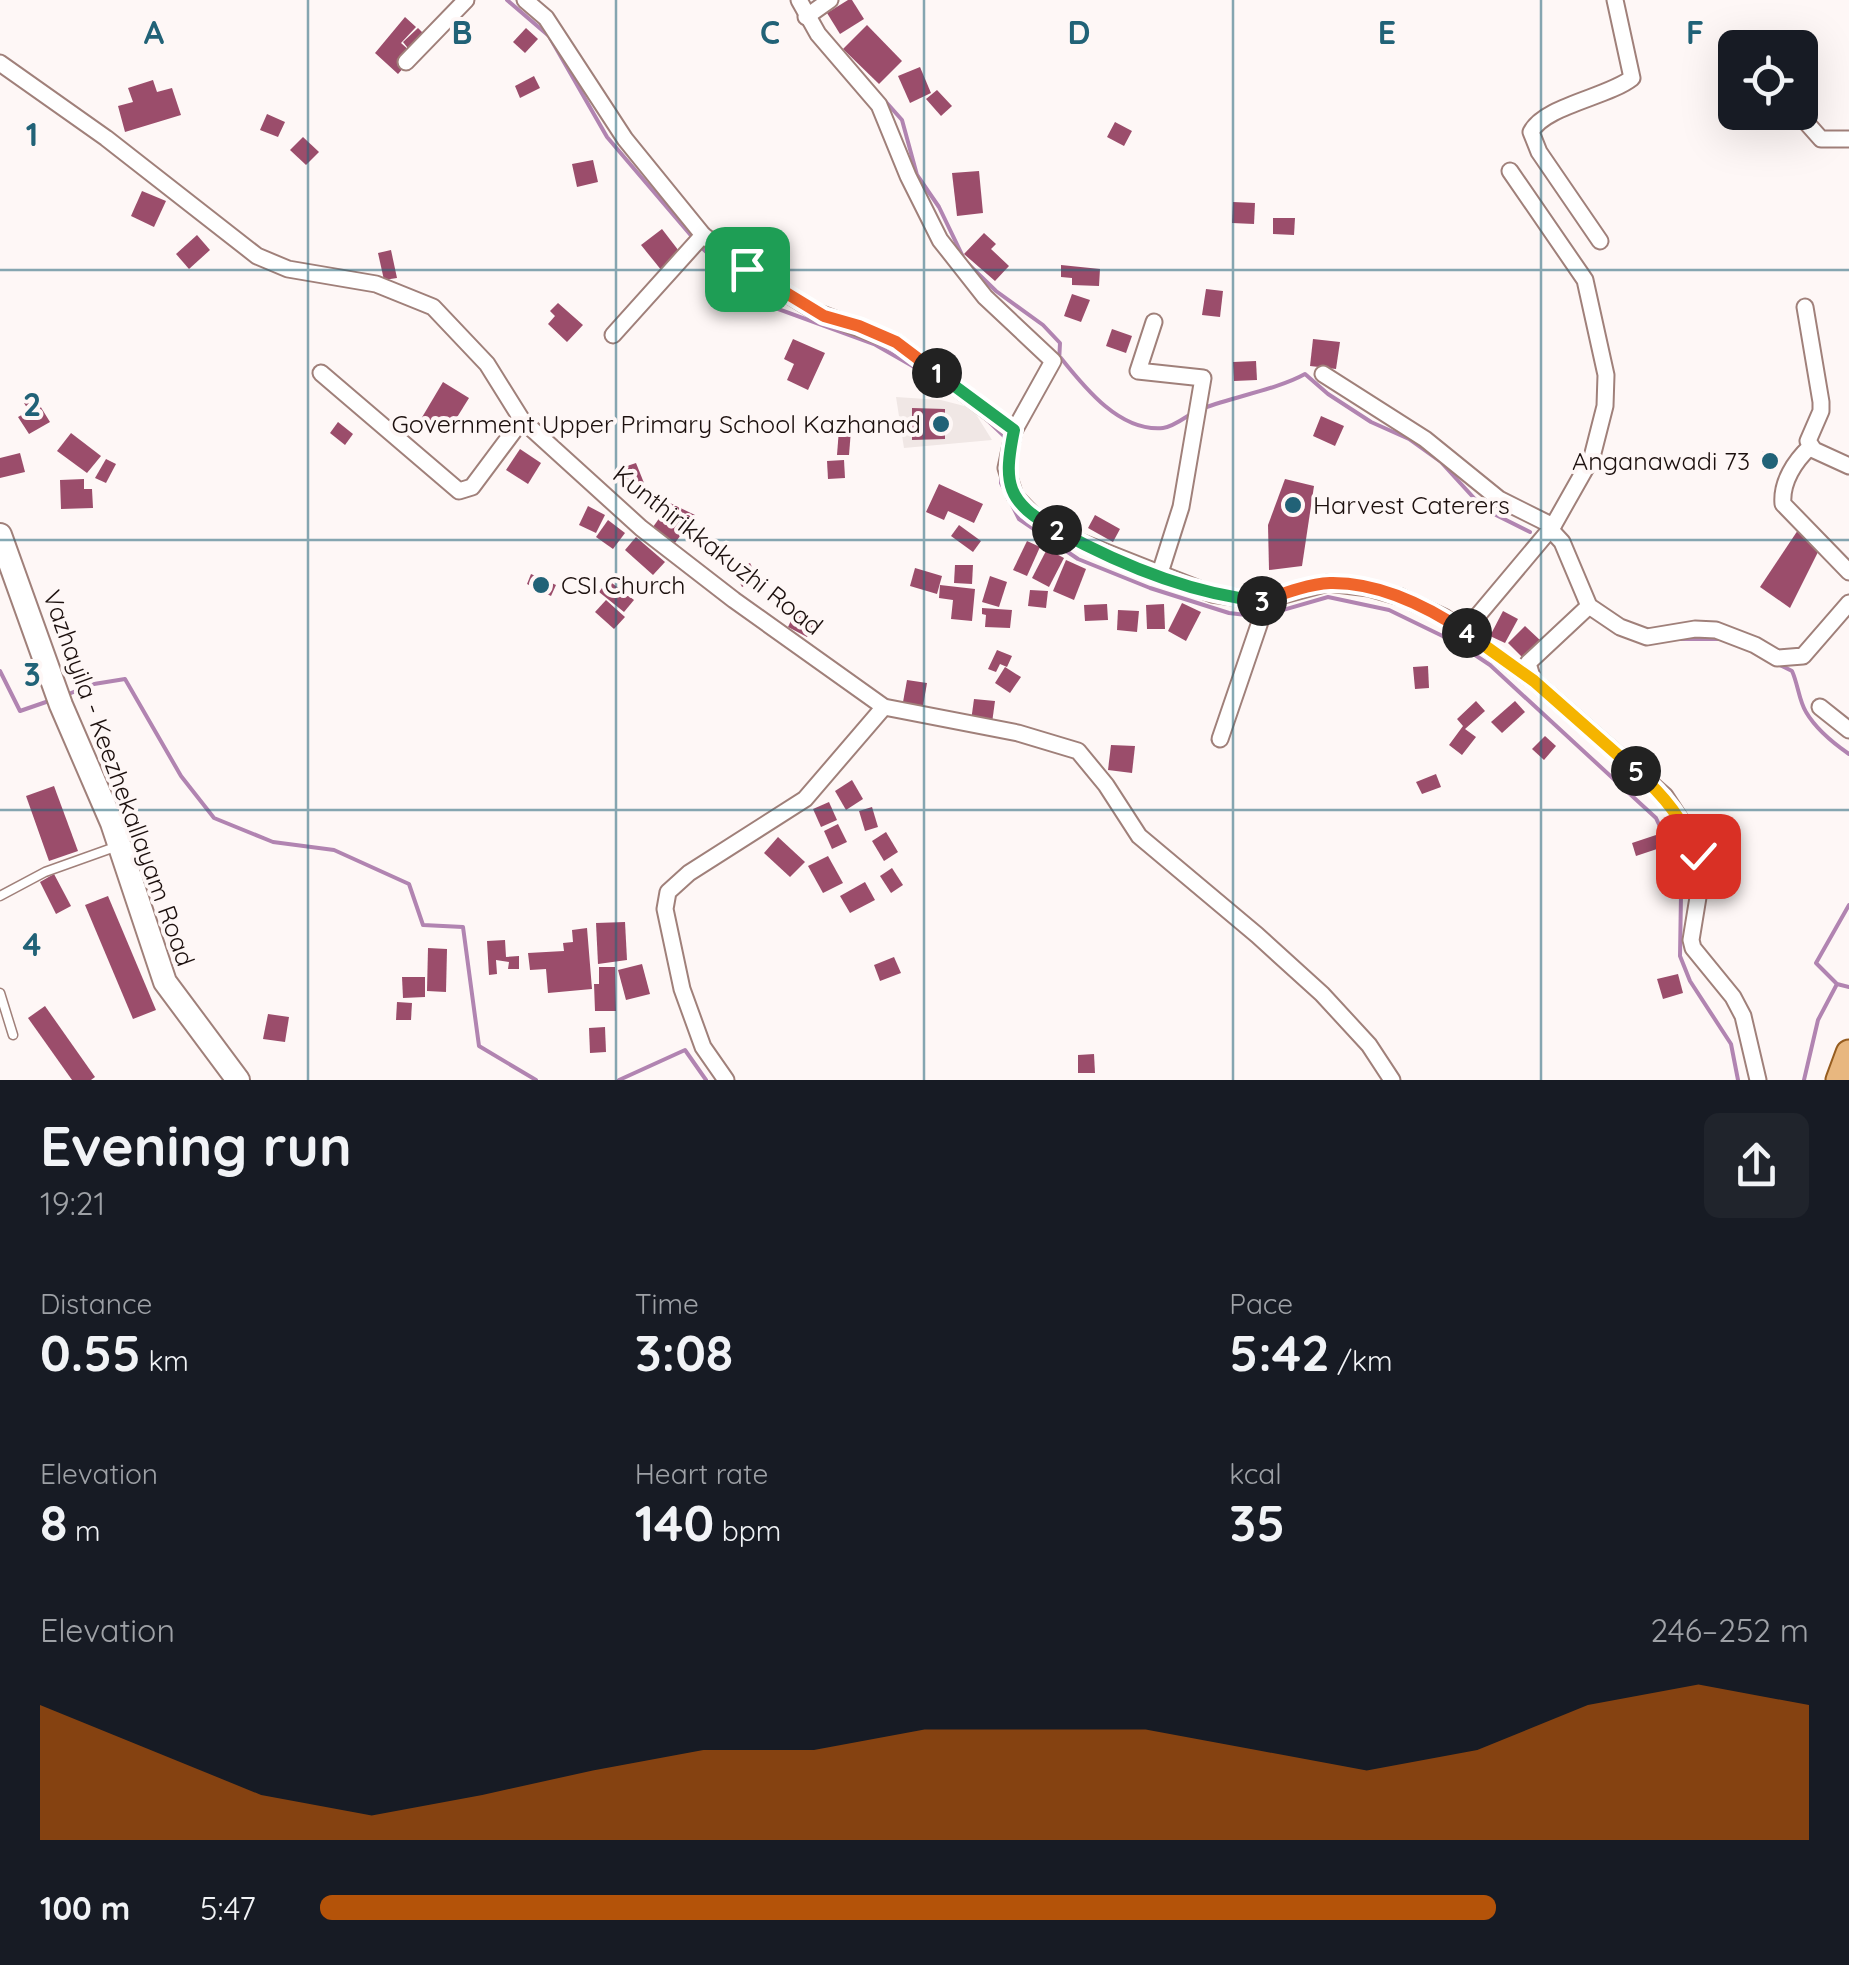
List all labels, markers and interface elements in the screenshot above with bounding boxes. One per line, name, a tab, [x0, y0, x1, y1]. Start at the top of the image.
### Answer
text: A	[144, 12, 165, 52]
text: B	[452, 12, 472, 52]
text: C	[760, 12, 780, 52]
text: D	[1068, 12, 1090, 52]
text: E	[1378, 12, 1396, 52]
text: F	[1686, 12, 1704, 52]
map controls	[1718, 30, 1818, 130]
button: locate	[1718, 30, 1818, 130]
text: 1	[26, 114, 38, 154]
pin	[705, 227, 790, 312]
icon: arrive	[720, 242, 775, 297]
pin: 1	[912, 348, 962, 398]
text: 1	[932, 355, 942, 390]
text: 2	[23, 384, 41, 424]
place label: Government Upper Primary School Kazhanad	[391, 408, 921, 439]
marker: Government Upper Primary School Kazhanad	[930, 413, 952, 435]
place label: Anganawadi 73	[1572, 445, 1750, 476]
marker: Anganawadi 73	[1759, 450, 1781, 472]
street label: Kunthirikkakuzhi Road	[607, 458, 829, 641]
place label: Harvest Caterers	[1313, 489, 1510, 520]
marker: Harvest Caterers	[1282, 494, 1304, 516]
pin: 2	[1032, 505, 1082, 555]
text: 2	[1049, 512, 1065, 547]
place label: CSI Church	[561, 569, 685, 600]
marker: CSI Church	[530, 574, 552, 596]
pin: 3	[1237, 576, 1287, 626]
text: 3	[1254, 583, 1270, 618]
street label: Vazhayila - Keezhekallayam Road	[37, 586, 202, 970]
pin: 4	[1442, 608, 1492, 658]
text: 4	[1459, 615, 1475, 650]
text: 3	[23, 654, 41, 694]
pin: 5	[1611, 746, 1661, 796]
text: 5	[1628, 753, 1644, 788]
pin	[1656, 814, 1741, 899]
icon: check	[1671, 829, 1726, 884]
text: 4	[23, 924, 42, 964]
text: Evening run	[40, 1111, 352, 1180]
button: share	[1704, 1113, 1809, 1218]
text: 19:21	[40, 1183, 105, 1223]
text: Distance	[40, 1286, 152, 1321]
text: Time	[635, 1286, 699, 1321]
text: Pace	[1229, 1286, 1293, 1321]
text: 0.55	[40, 1321, 141, 1384]
text: 3:08	[635, 1321, 733, 1384]
text: 5:42	[1229, 1321, 1330, 1384]
text: km	[141, 1343, 189, 1378]
text: /km	[1330, 1343, 1392, 1378]
text: Elevation	[40, 1456, 158, 1491]
text: Heart rate	[635, 1456, 768, 1491]
text: kcal	[1229, 1456, 1282, 1491]
text: 8	[40, 1491, 67, 1554]
text: 140	[635, 1491, 714, 1554]
text: 35	[1229, 1491, 1285, 1554]
text: m	[67, 1513, 101, 1548]
text: bpm	[714, 1513, 781, 1548]
text: Elevation	[40, 1610, 175, 1650]
text: 246–252 m	[1651, 1610, 1809, 1650]
text: 100 m	[40, 1888, 130, 1928]
text: 5:47	[200, 1888, 256, 1928]

